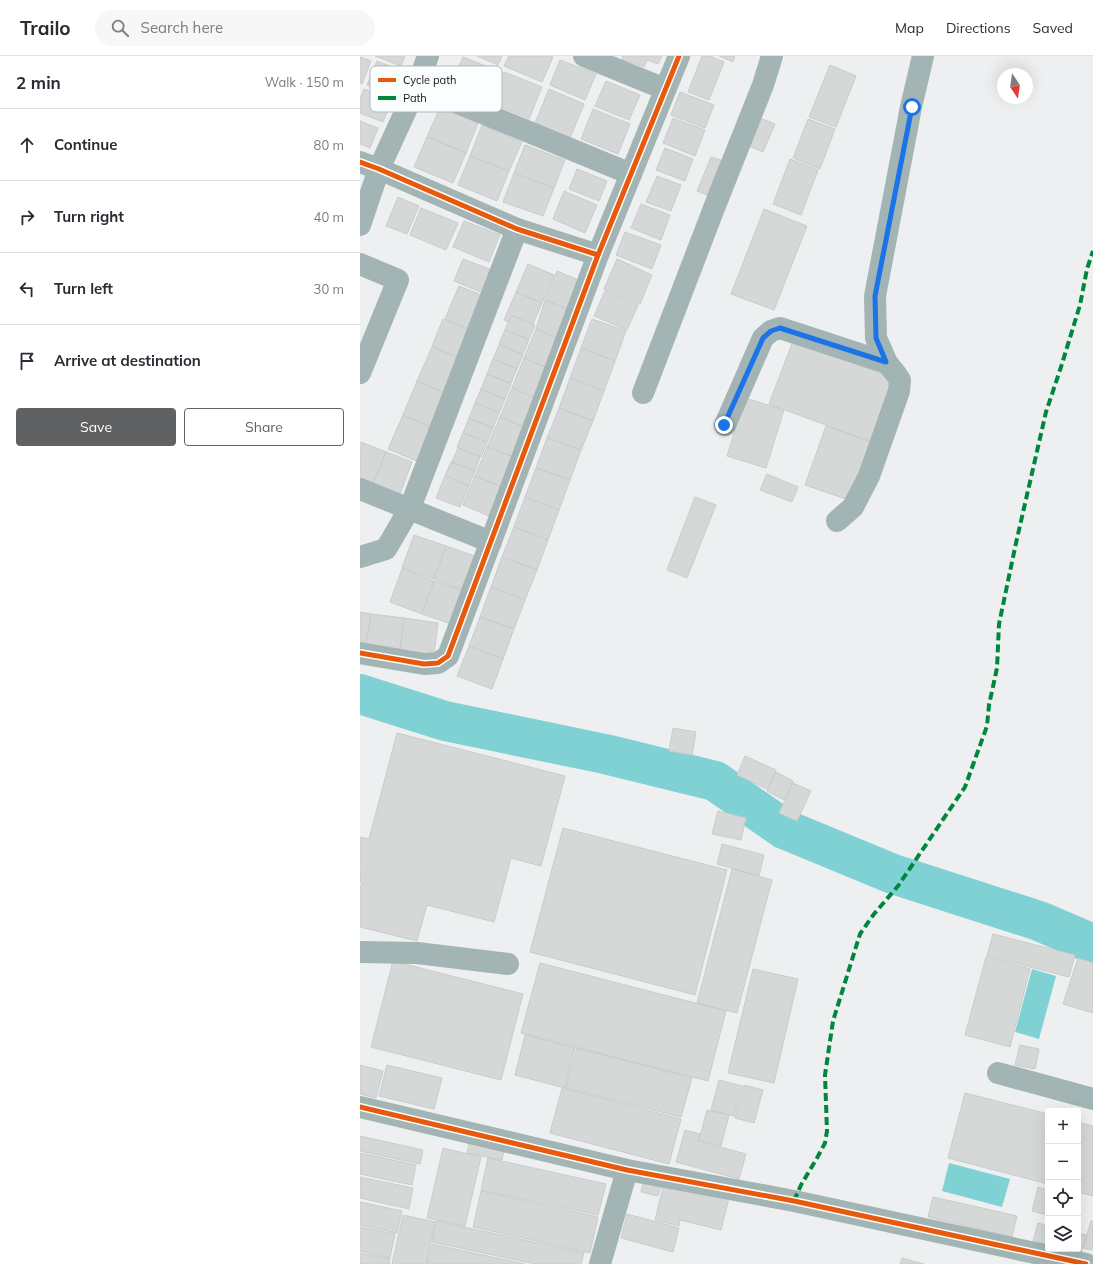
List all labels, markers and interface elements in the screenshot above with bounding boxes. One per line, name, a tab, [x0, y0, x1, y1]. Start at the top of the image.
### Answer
search box	[95, 10, 375, 46]
text: Trailo	[20, 16, 71, 40]
icon: search	[109, 17, 131, 39]
text: Search here	[141, 18, 223, 37]
text: Map	[895, 19, 924, 37]
text: Directions	[946, 19, 1011, 37]
text: Saved	[1033, 19, 1073, 37]
legend	[370, 66, 502, 112]
north arrow	[997, 68, 1033, 104]
text: 2 min	[16, 72, 61, 93]
text: Cycle path	[403, 73, 456, 87]
text: Walk · 150 m	[265, 74, 344, 90]
text: Path	[403, 91, 427, 105]
route start	[903, 98, 921, 116]
icon: ahead	[16, 134, 38, 156]
text: Continue	[54, 135, 117, 154]
text: 80 m	[314, 137, 344, 153]
icon: right	[16, 206, 38, 228]
text: Turn right	[54, 207, 124, 226]
text: 40 m	[314, 209, 344, 225]
icon: left	[16, 278, 38, 300]
text: Turn left	[54, 279, 113, 298]
text: 30 m	[314, 281, 344, 297]
icon: arrive	[16, 350, 38, 372]
text: Arrive at destination	[54, 351, 201, 370]
button: Save	[16, 408, 176, 446]
button: Share	[184, 408, 344, 446]
route end	[715, 416, 733, 434]
map controls	[1045, 1108, 1081, 1252]
button: +	[1045, 1108, 1081, 1144]
button: −	[1045, 1144, 1081, 1180]
button: locate	[1045, 1180, 1081, 1216]
button: layers	[1045, 1216, 1081, 1252]

